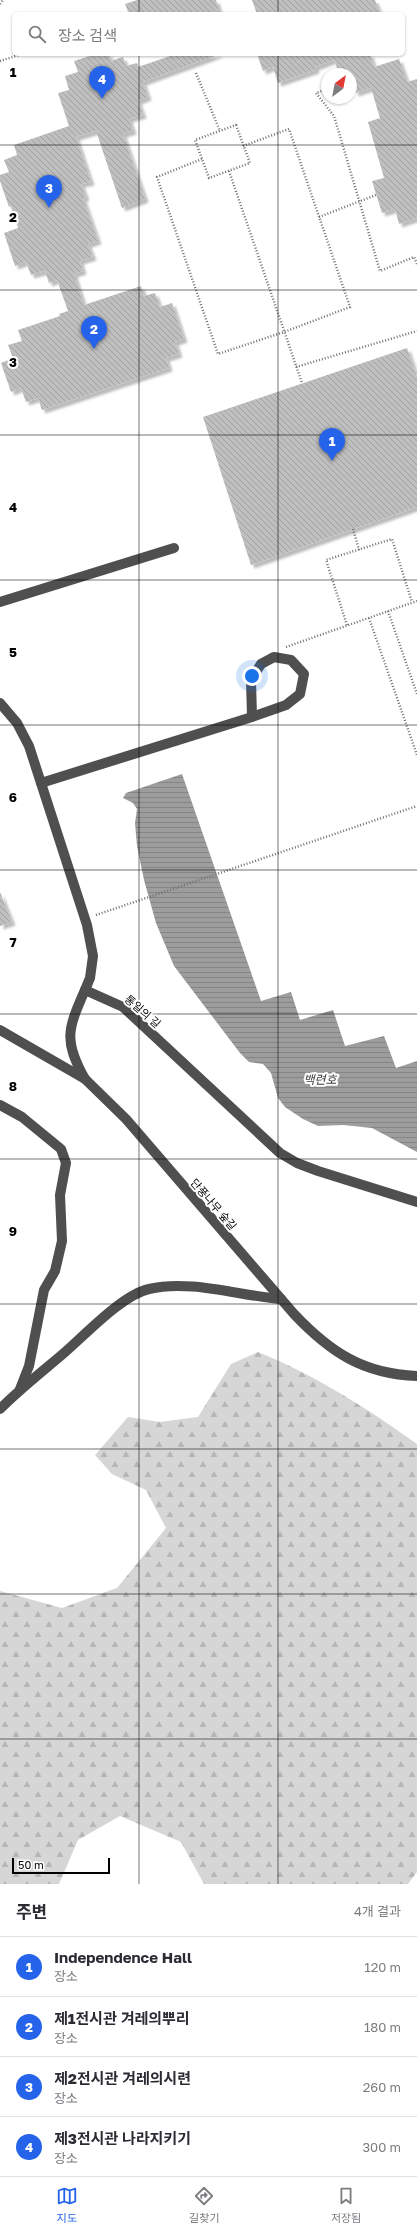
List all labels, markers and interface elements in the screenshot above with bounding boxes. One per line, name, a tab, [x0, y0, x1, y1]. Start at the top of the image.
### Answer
search box	[12, 12, 405, 56]
icon: search	[26, 23, 48, 45]
text: 장소 검색	[58, 26, 117, 44]
text: 1	[10, 64, 17, 80]
pin: 4	[89, 66, 115, 99]
north arrow	[321, 68, 357, 104]
pin: 3	[36, 175, 62, 208]
text: 2	[9, 209, 17, 225]
pin: 2	[81, 316, 107, 349]
text: 3	[9, 354, 17, 370]
pin: 1	[319, 428, 345, 461]
text: 4	[9, 499, 17, 515]
text: 5	[9, 644, 17, 660]
your location	[242, 666, 262, 686]
text: 6	[9, 789, 17, 805]
text: 7	[9, 934, 17, 950]
street label: 통일의 길	[122, 992, 164, 1030]
water label: 백련호	[303, 1072, 338, 1087]
text: 8	[9, 1078, 17, 1094]
street label: 단풍나무 숲길	[188, 1176, 240, 1232]
text: 9	[9, 1223, 17, 1239]
scale bar	[12, 1856, 110, 1875]
text: 50 m	[18, 1858, 44, 1871]
text: 주변	[16, 1901, 47, 1922]
text: 4개 결과	[354, 1903, 401, 1919]
text: Independence Hall	[54, 1948, 192, 1966]
text: 1	[26, 1959, 32, 1975]
text: 120 m	[364, 1959, 401, 1975]
text: 장소	[54, 1968, 78, 1984]
text: 제1전시관 겨레의뿌리	[54, 2009, 190, 2027]
text: 2	[25, 2019, 33, 2035]
text: 180 m	[364, 2019, 401, 2035]
text: 장소	[54, 2030, 78, 2046]
text: 제2전시관 겨레의시련	[54, 2069, 191, 2087]
text: 3	[25, 2079, 33, 2095]
text: 260 m	[363, 2079, 401, 2095]
text: 장소	[54, 2090, 78, 2106]
text: 제3전시관 나라지키기	[54, 2129, 191, 2147]
text: 4	[25, 2139, 33, 2155]
text: 300 m	[363, 2139, 401, 2155]
text: 장소	[54, 2150, 78, 2166]
tab: 지도	[56, 2185, 78, 2225]
tab: 길찾기	[189, 2185, 219, 2225]
tab: 저장됨	[331, 2185, 361, 2225]

